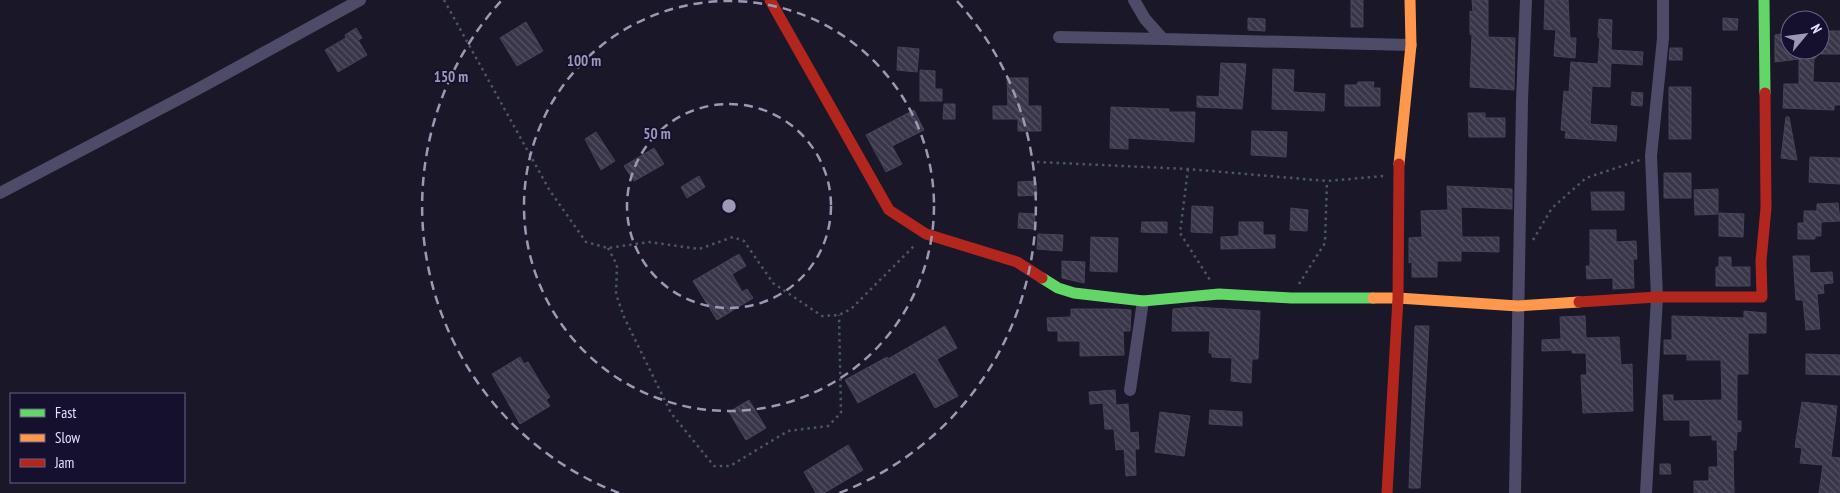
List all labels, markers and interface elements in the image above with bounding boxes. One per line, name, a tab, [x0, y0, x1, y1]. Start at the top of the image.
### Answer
north arrow	[1780, 10, 1830, 60]
text: N	[1807, 21, 1826, 36]
text: 100 m	[567, 51, 601, 70]
text: 150 m	[434, 67, 468, 86]
text: 50 m	[643, 124, 671, 143]
centre of rings	[720, 197, 738, 215]
legend	[10, 393, 185, 483]
text: Fast	[55, 403, 76, 422]
text: Slow	[55, 428, 80, 447]
text: Jam	[54, 453, 74, 472]

